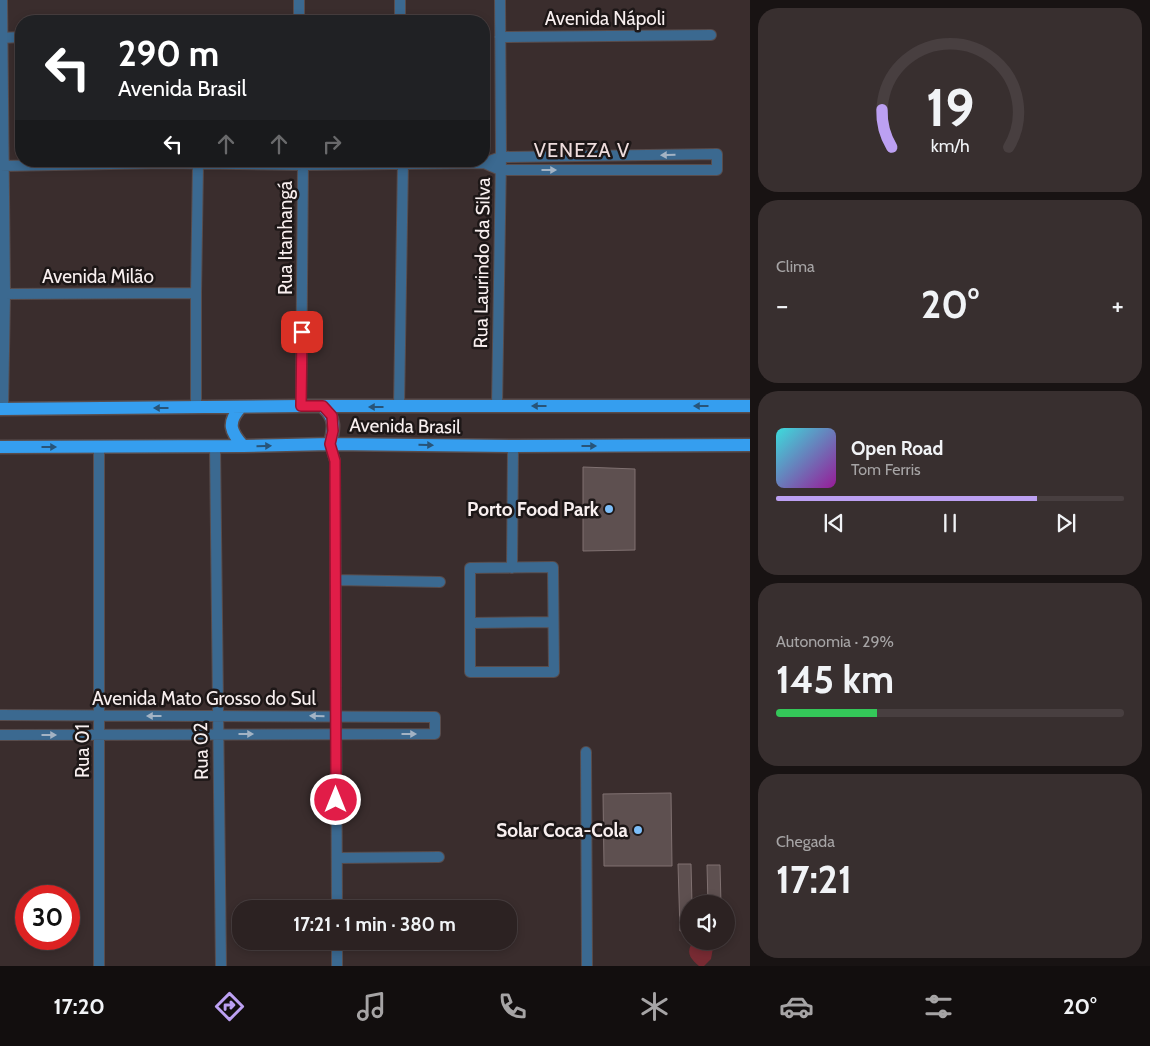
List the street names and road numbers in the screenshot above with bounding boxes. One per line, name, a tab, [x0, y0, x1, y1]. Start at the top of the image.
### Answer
street label: Avenida Nápoli	[545, 7, 665, 30]
street label: Rua Laurindo da Silva	[469, 177, 495, 349]
street label: Rua Itanhangá	[274, 181, 297, 295]
street label: Avenida Milão	[42, 265, 154, 288]
street label: Avenida Brasil	[349, 414, 461, 438]
street label: Avenida Mato Grosso do Sul	[92, 687, 316, 710]
street label: Rua 02	[189, 722, 213, 780]
street label: Rua 01	[71, 724, 94, 778]

